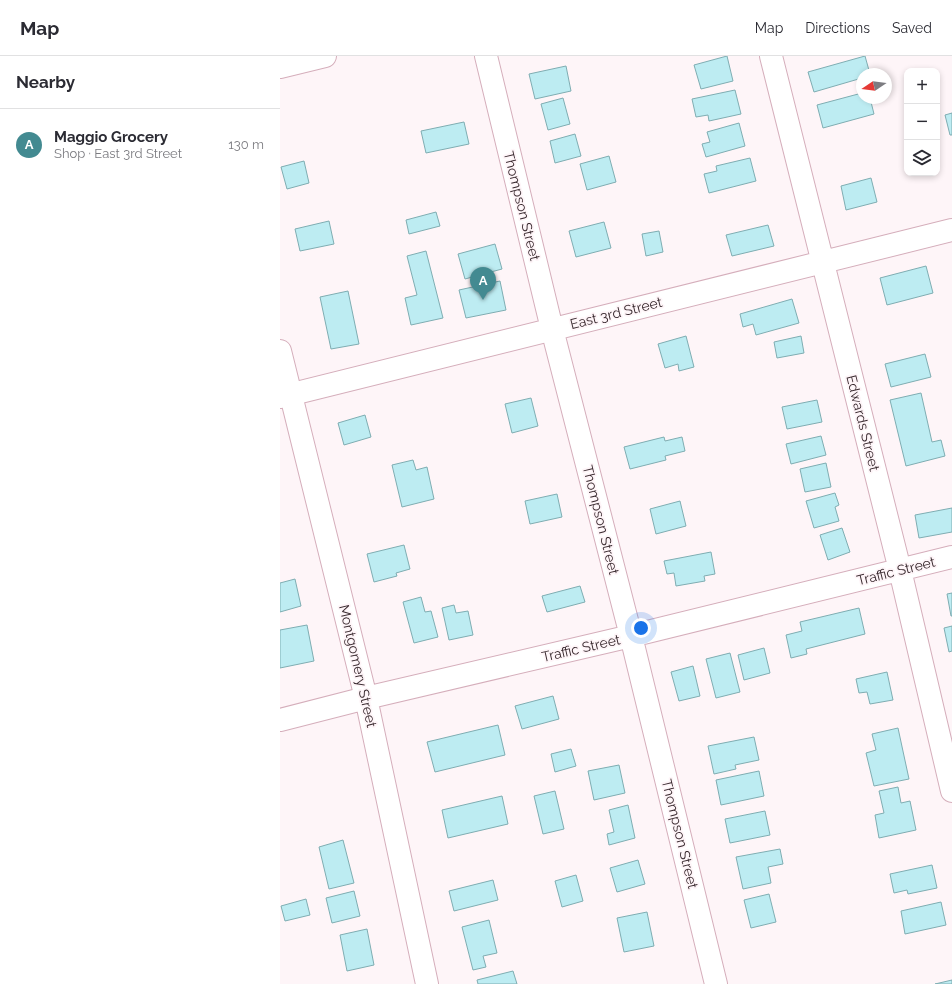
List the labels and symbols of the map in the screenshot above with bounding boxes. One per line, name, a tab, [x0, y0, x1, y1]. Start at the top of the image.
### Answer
north arrow	[856, 68, 892, 104]
street label: Thompson Street	[501, 150, 543, 263]
pin: A	[470, 267, 496, 300]
street label: East 3rd Street	[568, 294, 664, 332]
street label: Edwards Street	[843, 373, 883, 473]
street label: Thompson Street	[580, 464, 622, 577]
street label: Traffic Street	[855, 553, 937, 588]
street label: Montgomery Street	[336, 603, 380, 729]
your location	[631, 618, 651, 638]
street label: Traffic Street	[540, 631, 622, 665]
street label: Thompson Street	[659, 778, 701, 891]

